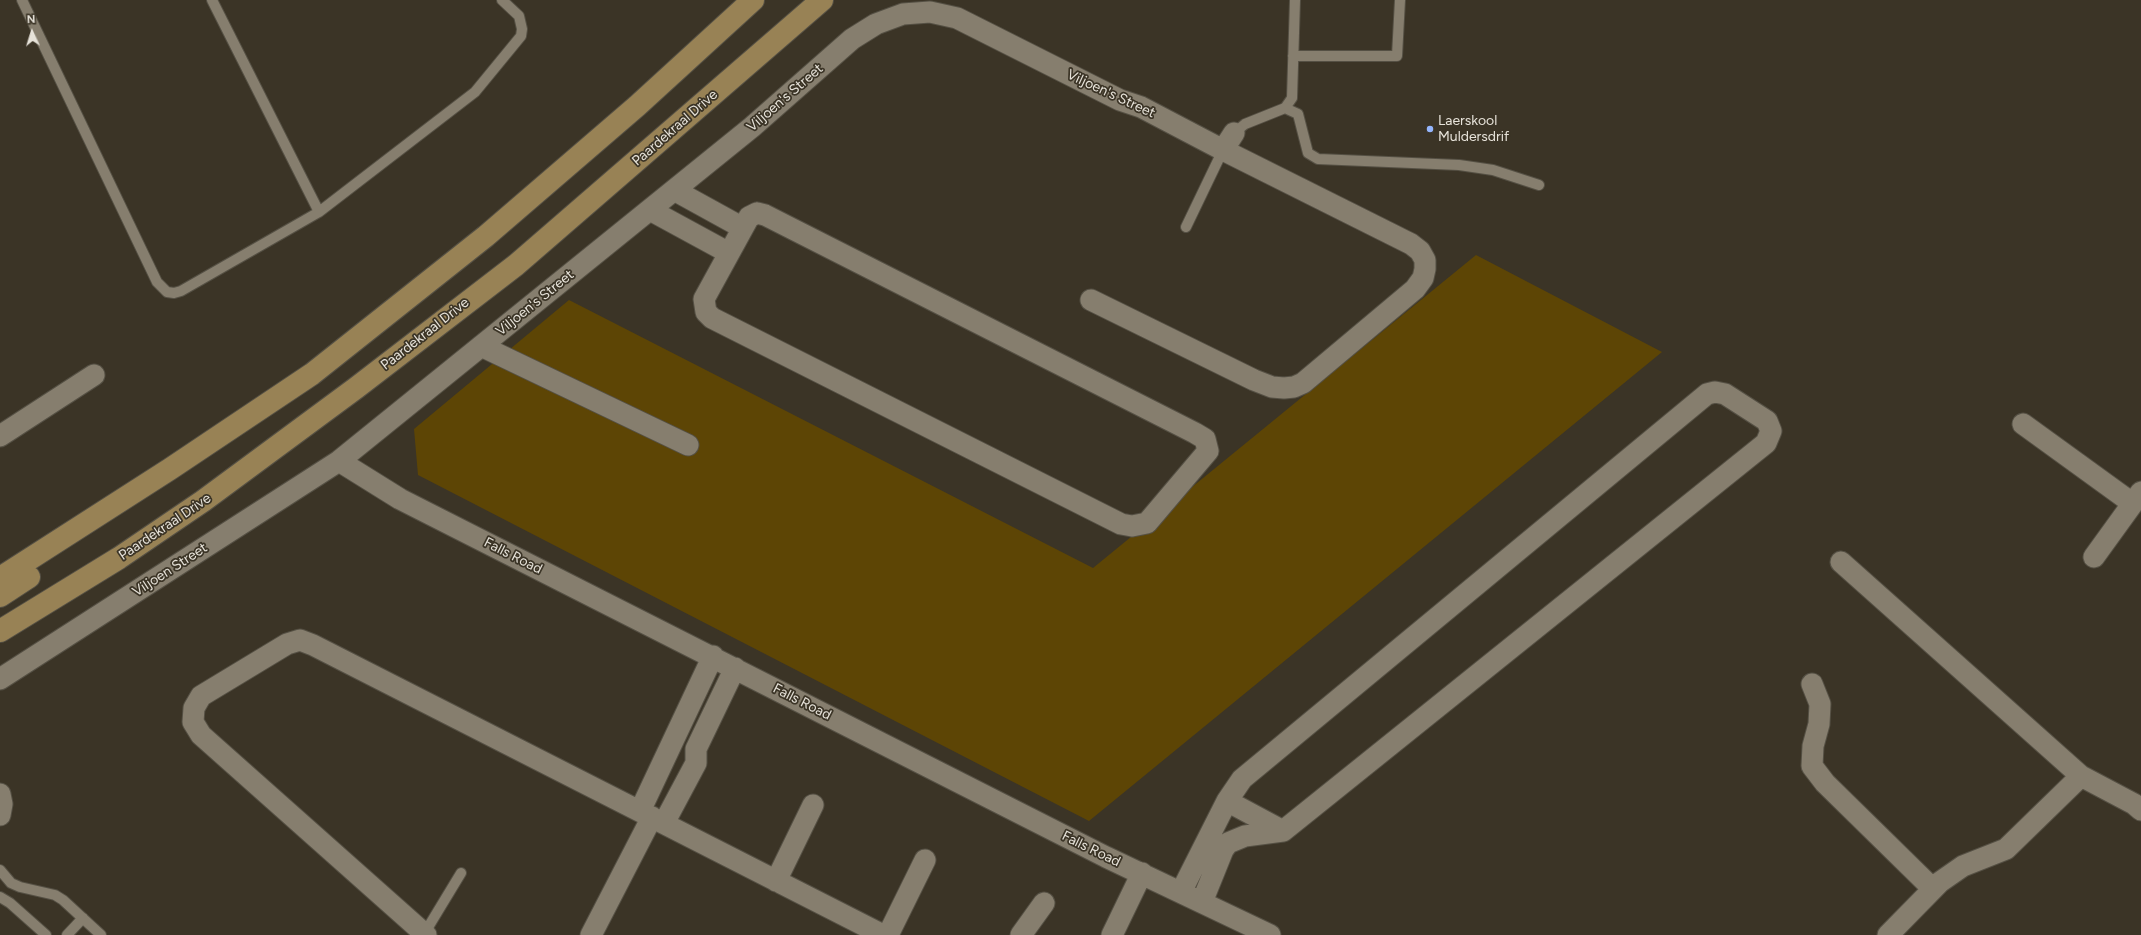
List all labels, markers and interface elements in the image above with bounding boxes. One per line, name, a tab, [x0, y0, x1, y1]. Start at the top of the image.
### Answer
north arrow	[12, 12, 52, 52]
text: N	[26, 13, 36, 26]
street label: Viljoen's Street	[744, 60, 826, 136]
street label: Viljoen's Street	[1064, 66, 1158, 122]
street label: Paardekraal Drive	[629, 86, 721, 170]
place label: Laerskool Muldersdrif	[1438, 113, 1509, 146]
marker: Laerskool Muldersdrif	[1425, 124, 1435, 134]
street label: Viljoen's Street	[493, 266, 577, 340]
street label: Paardekraal Drive	[377, 294, 473, 374]
street label: Paardekraal Drive	[116, 490, 214, 564]
street label: Falls Road	[481, 534, 545, 578]
street label: Viljoen Street	[129, 540, 211, 600]
street label: Falls Road	[770, 680, 834, 724]
street label: Falls Road	[1059, 828, 1123, 870]

